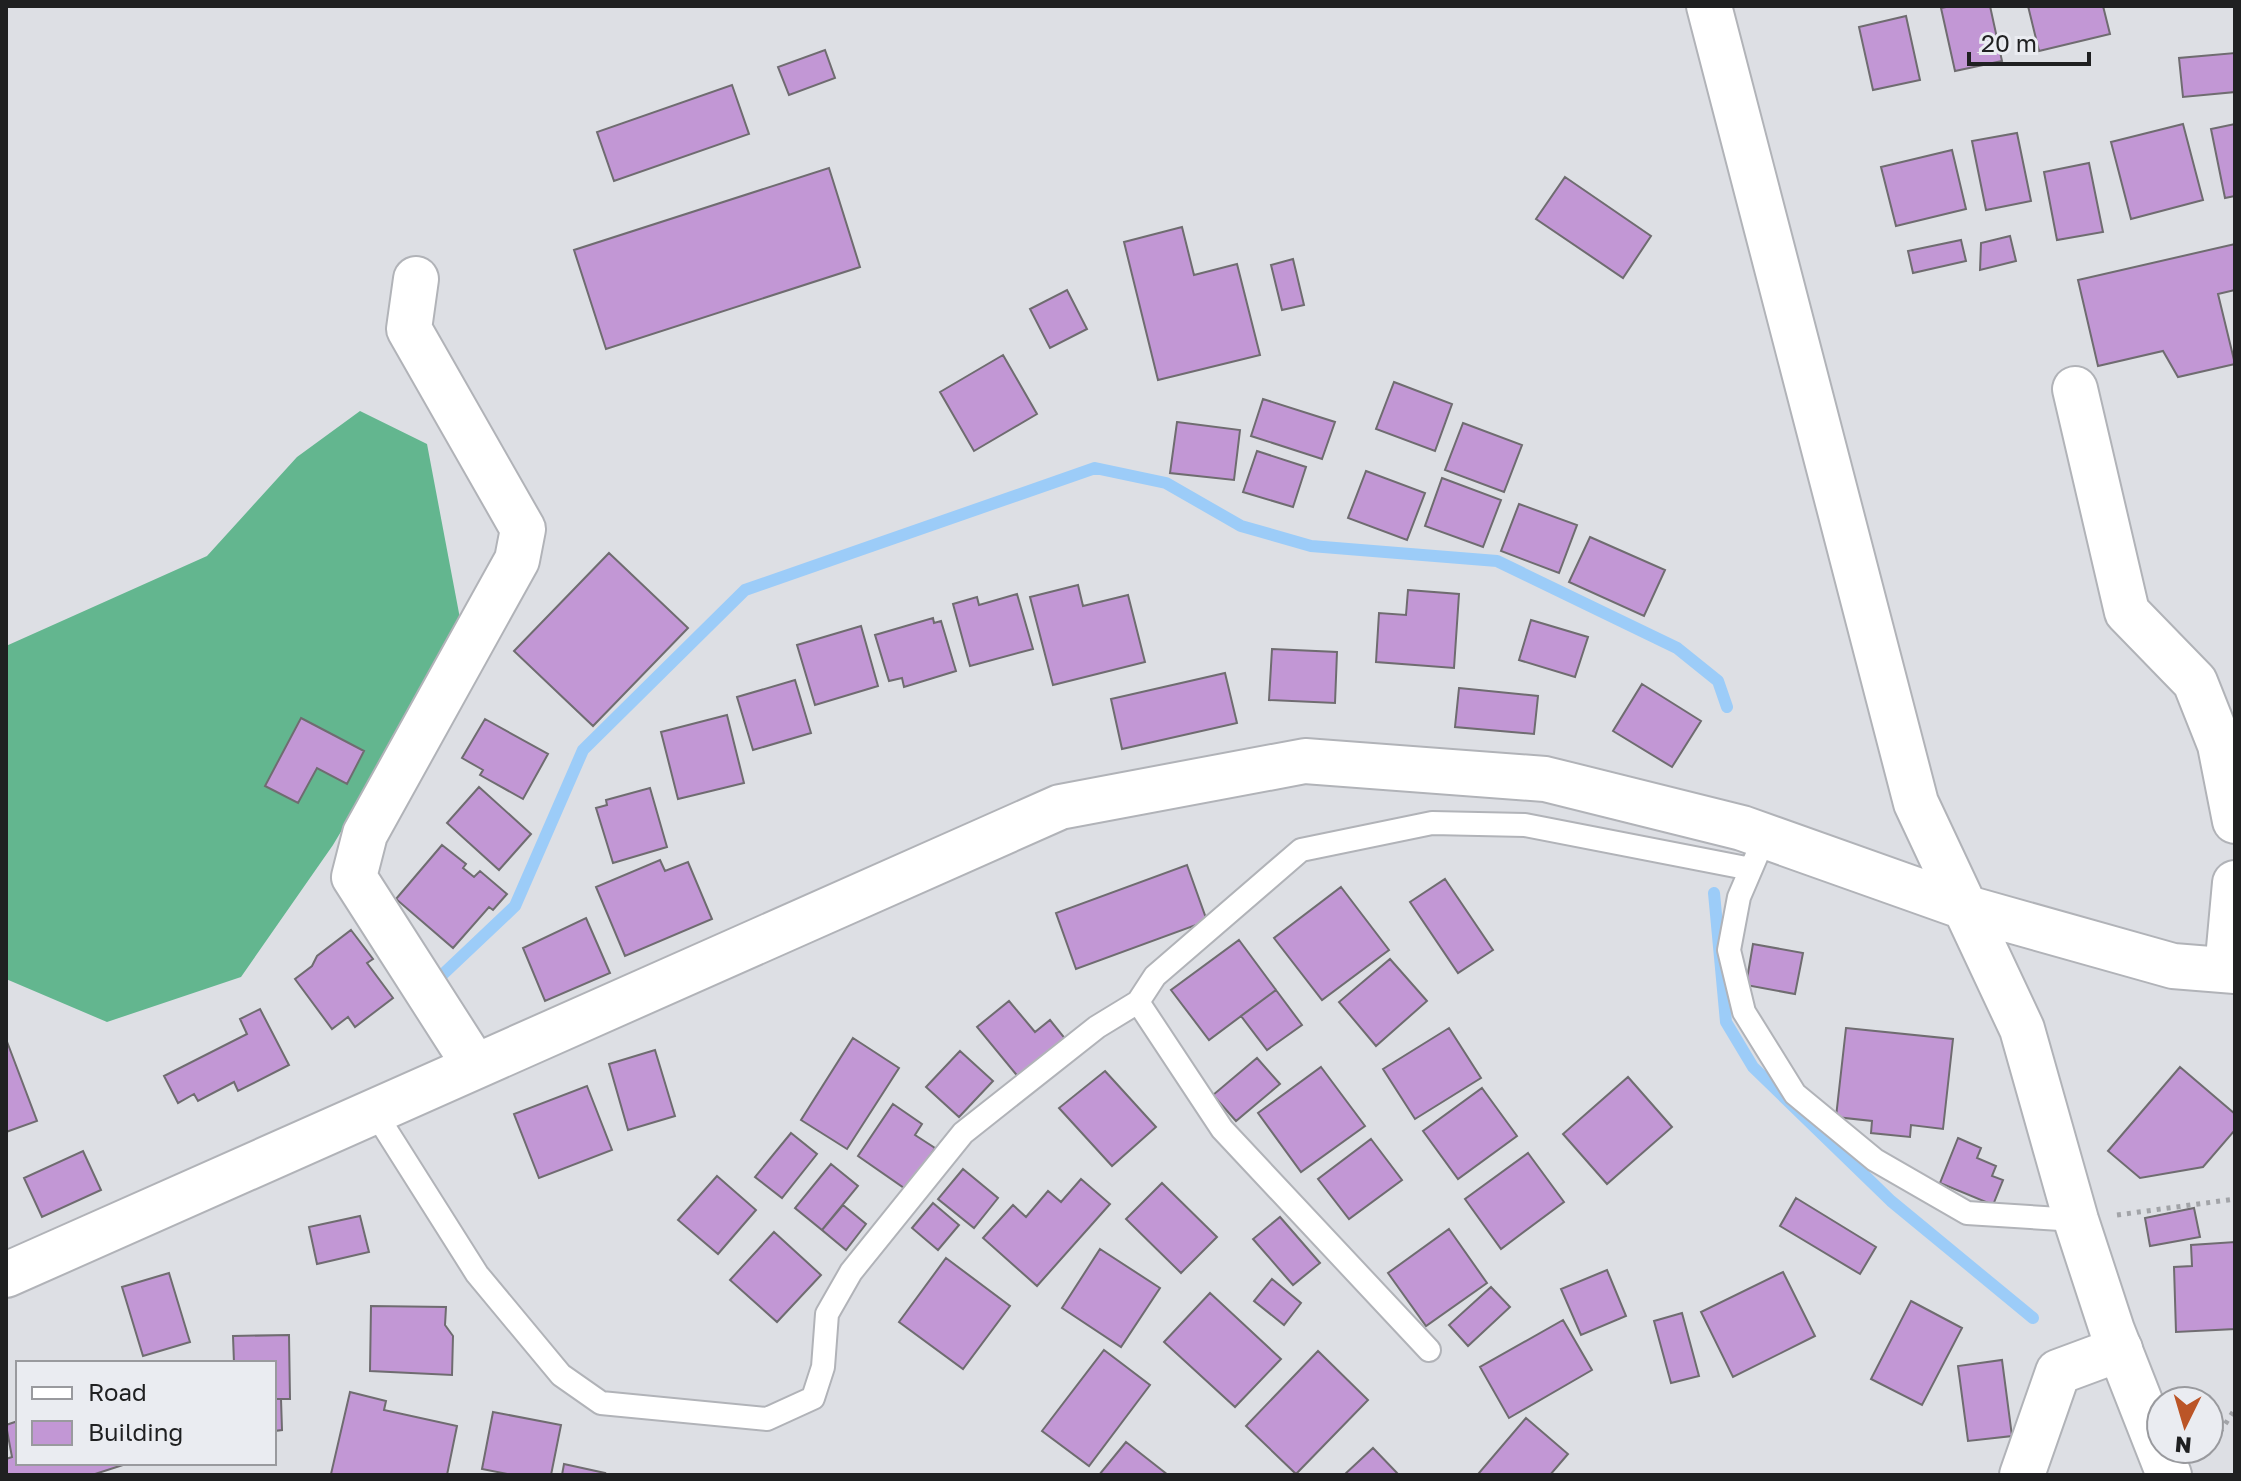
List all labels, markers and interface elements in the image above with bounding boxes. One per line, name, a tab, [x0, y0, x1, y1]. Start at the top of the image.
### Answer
scale bar	[1969, 16, 2089, 66]
text: 20 m	[1981, 28, 2037, 57]
legend	[16, 1361, 276, 1465]
text: Road	[88, 1377, 147, 1406]
north arrow	[2145, 1385, 2225, 1465]
text: Building	[88, 1417, 183, 1446]
text: N	[2174, 1431, 2193, 1460]

